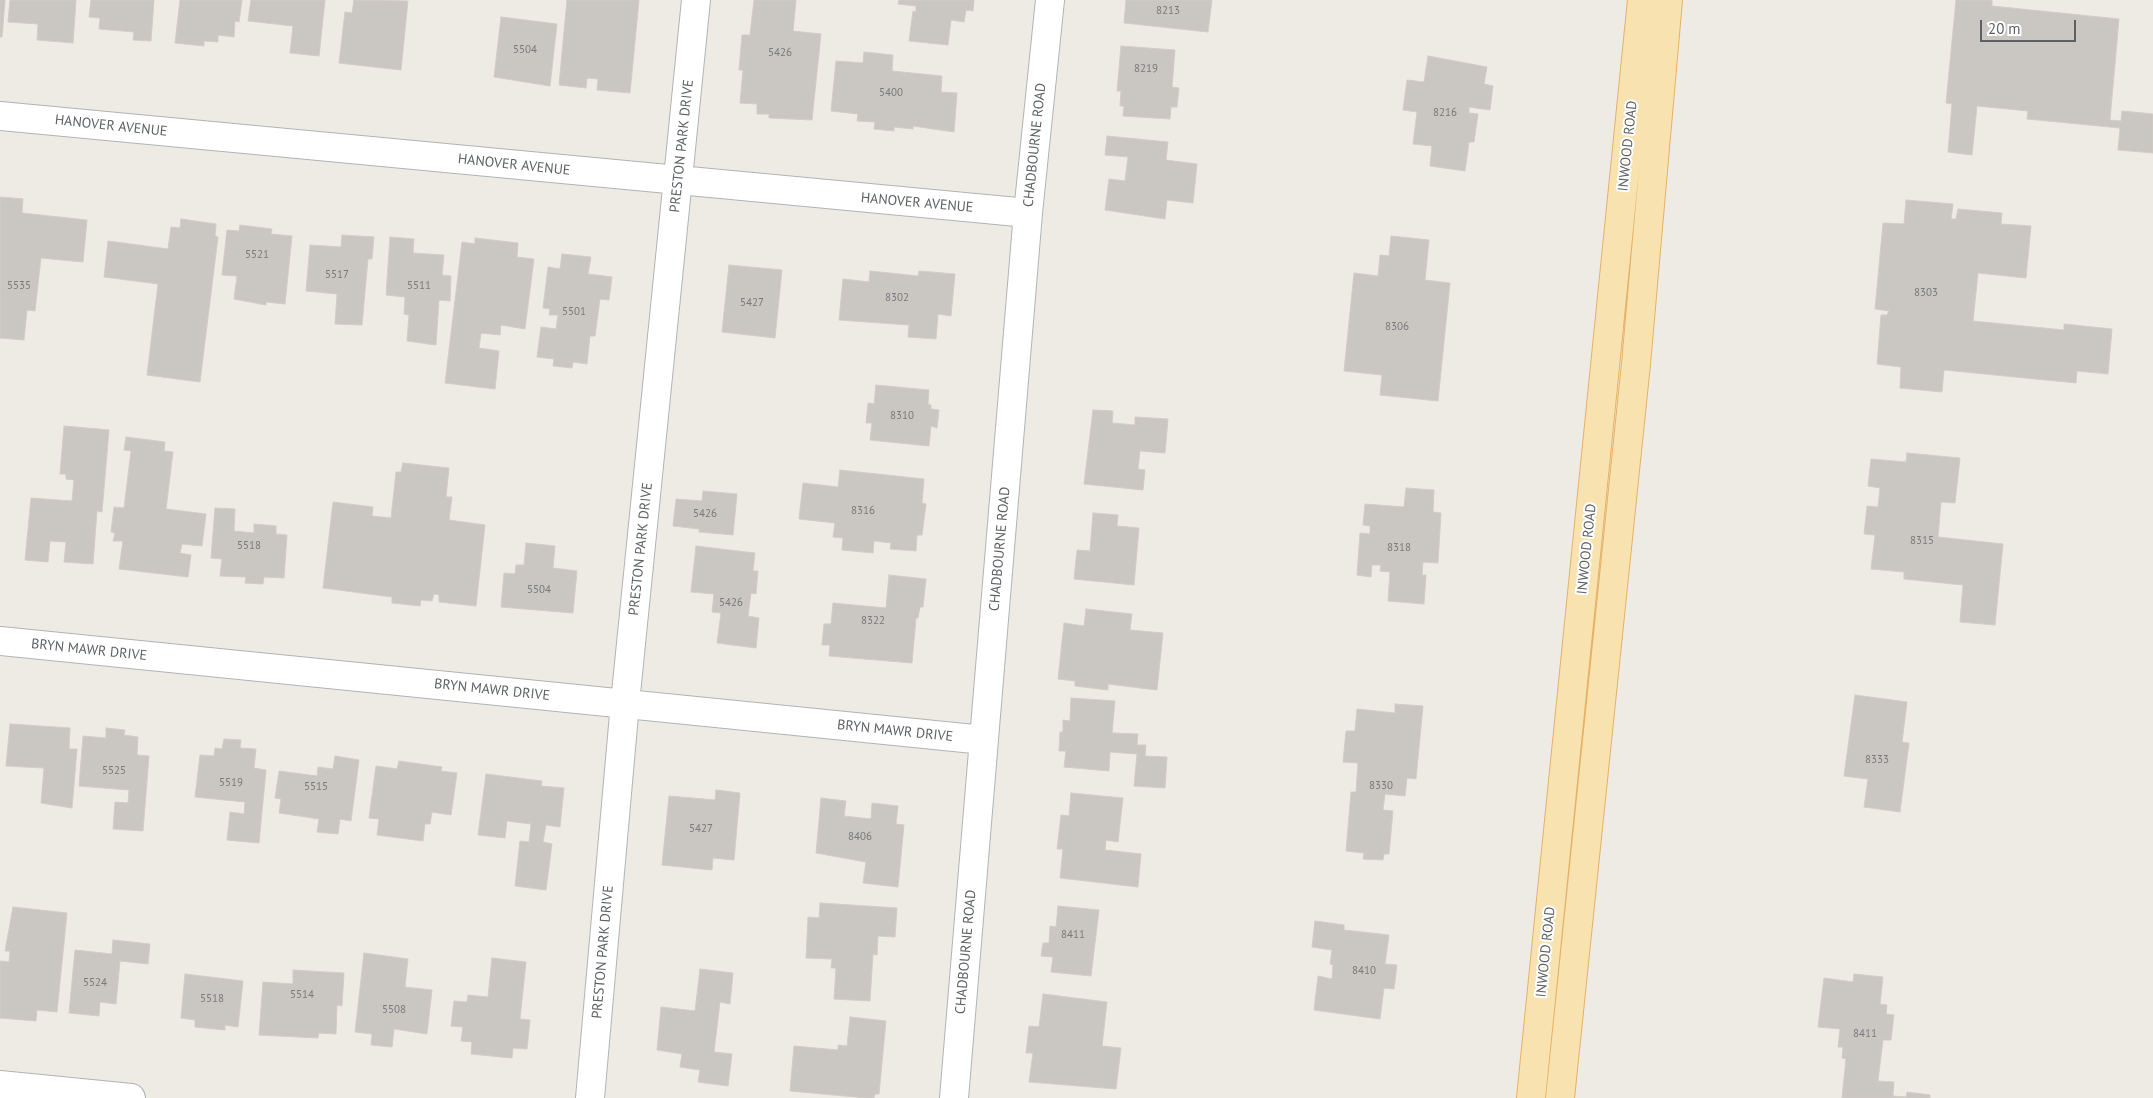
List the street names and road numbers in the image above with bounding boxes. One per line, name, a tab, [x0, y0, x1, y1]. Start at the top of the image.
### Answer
street label: PRESTON PARK DRIVE	[667, 79, 697, 213]
street label: CHADBOURNE ROAD	[1020, 82, 1050, 208]
street label: INWOOD ROAD	[1615, 100, 1641, 192]
street label: HANOVER AVENUE	[54, 112, 168, 140]
street label: HANOVER AVENUE	[457, 151, 571, 179]
street label: HANOVER AVENUE	[860, 190, 974, 216]
street label: PRESTON PARK DRIVE	[626, 482, 656, 616]
street label: CHADBOURNE ROAD	[986, 486, 1014, 612]
street label: INWOOD ROAD	[1574, 503, 1600, 595]
street label: BRYN MAWR DRIVE	[30, 636, 148, 664]
street label: BRYN MAWR DRIVE	[433, 676, 551, 704]
street label: BRYN MAWR DRIVE	[836, 717, 954, 745]
street label: PRESTON PARK DRIVE	[589, 885, 617, 1019]
street label: CHADBOURNE ROAD	[952, 889, 980, 1015]
street label: INWOOD ROAD	[1533, 906, 1559, 998]

